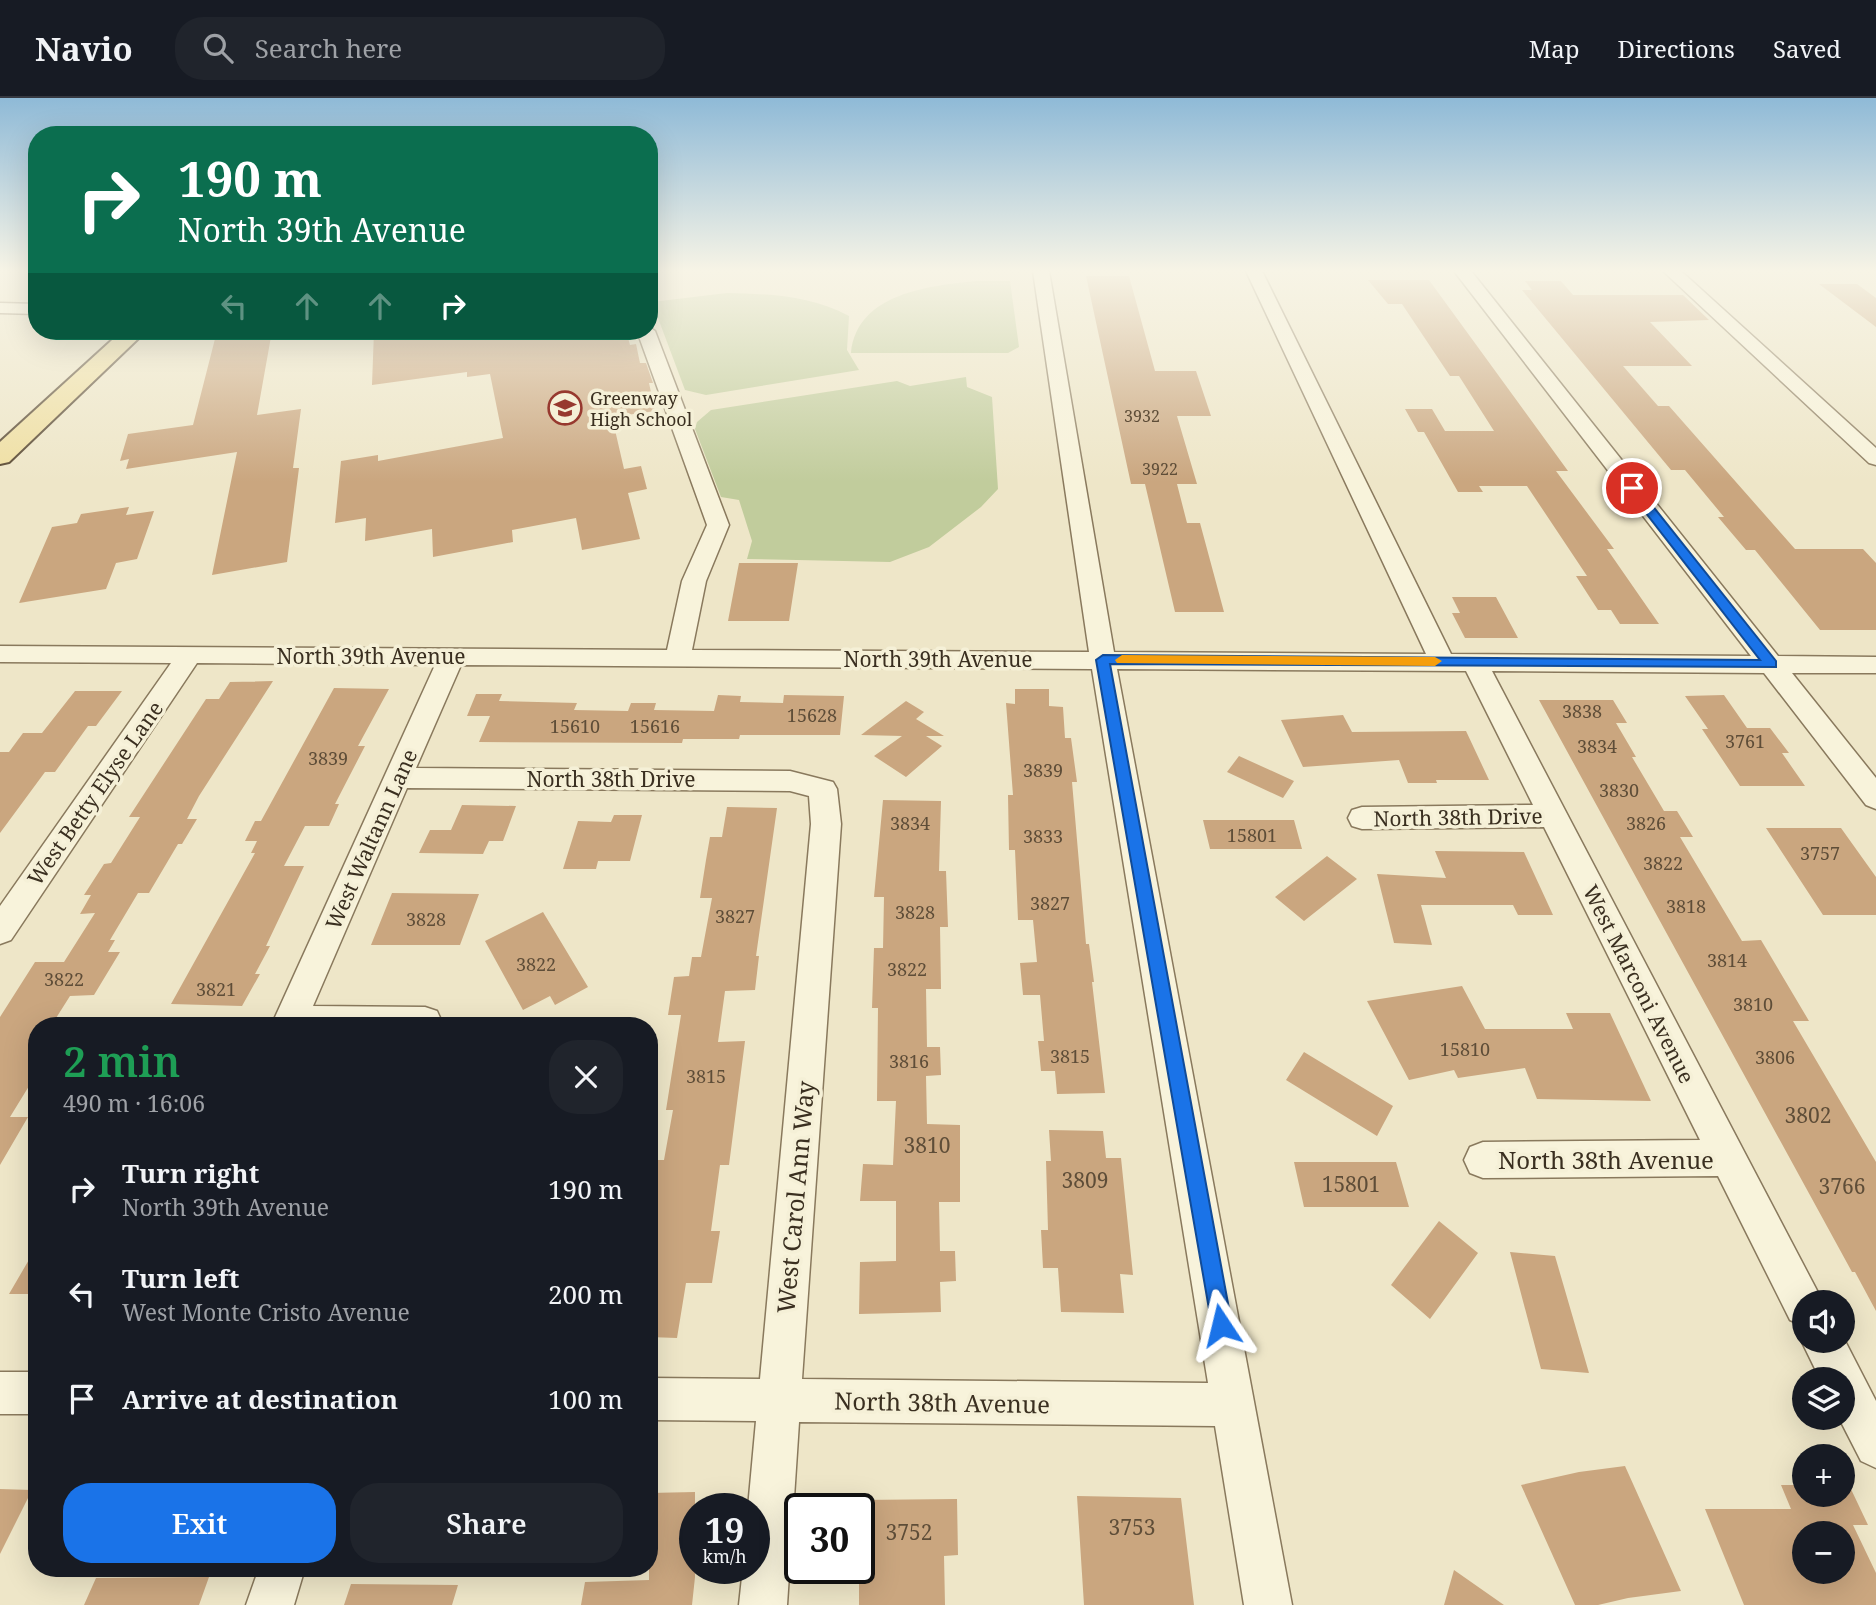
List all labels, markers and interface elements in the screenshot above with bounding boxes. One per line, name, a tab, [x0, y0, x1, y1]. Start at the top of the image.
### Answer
search box	[175, 17, 665, 80]
text: Navio	[35, 26, 133, 71]
icon: search	[199, 29, 237, 67]
text: Search here	[255, 30, 402, 66]
text: Map	[1529, 32, 1580, 65]
text: Directions	[1618, 32, 1735, 65]
text: Saved	[1773, 32, 1841, 65]
text: 190 m	[178, 145, 322, 211]
icon: right	[63, 154, 154, 245]
text: North 39th Avenue	[178, 208, 466, 251]
icon: left	[215, 287, 253, 325]
icon: ahead	[288, 287, 326, 325]
icon: ahead	[361, 287, 399, 325]
icon: right	[434, 287, 472, 325]
place label: Greenway High School	[590, 386, 693, 431]
school or university icon: Greenway High School	[546, 389, 584, 427]
house number: 3932	[1124, 405, 1160, 427]
house number: 3922	[1142, 458, 1178, 480]
pin	[1602, 458, 1662, 518]
icon: arrive	[1613, 469, 1651, 507]
street label: North 39th Avenue	[277, 642, 465, 670]
street label: North 39th Avenue	[844, 645, 1032, 673]
street label: West Betty Elyse Lane	[21, 695, 169, 891]
house number: 3838	[1562, 699, 1602, 723]
house number: 15628	[787, 703, 837, 727]
house number: 15610	[550, 714, 600, 738]
house number: 15616	[630, 714, 680, 738]
house number: 3761	[1725, 729, 1765, 753]
house number: 3834	[1577, 734, 1617, 758]
street label: West Waltann Lane	[319, 744, 423, 934]
house number: 3839	[308, 746, 348, 770]
house number: 3839	[1023, 758, 1063, 782]
street label: North 38th Drive	[526, 765, 696, 793]
house number: 3830	[1599, 778, 1639, 802]
street label: North 38th Drive	[1373, 802, 1543, 832]
house number: 3834	[890, 811, 930, 835]
house number: 3826	[1626, 811, 1666, 835]
house number: 15801	[1227, 823, 1277, 847]
house number: 3833	[1023, 824, 1063, 848]
house number: 3757	[1800, 841, 1840, 865]
house number: 3822	[1643, 851, 1683, 875]
street label: West Marconi Avenue	[1577, 880, 1701, 1088]
house number: 3827	[1030, 891, 1070, 915]
house number: 3818	[1666, 894, 1706, 918]
house number: 3828	[895, 900, 935, 924]
house number: 3827	[715, 904, 755, 928]
house number: 3828	[406, 907, 446, 931]
house number: 3814	[1707, 948, 1747, 972]
house number: 3822	[516, 952, 556, 976]
house number: 3822	[887, 957, 927, 981]
house number: 3822	[44, 967, 84, 991]
house number: 3821	[196, 977, 236, 1001]
house number: 3810	[1733, 992, 1773, 1016]
text: 2 min	[63, 1032, 180, 1089]
house number: 15810	[1440, 1037, 1490, 1061]
button: close	[549, 1040, 623, 1114]
house number: 3815	[1050, 1044, 1090, 1068]
house number: 3806	[1755, 1045, 1795, 1069]
house number: 3816	[889, 1049, 929, 1073]
house number: 3815	[686, 1064, 726, 1088]
street label: West Carol Ann Way	[768, 1079, 822, 1315]
text: 490 m · 16:06	[63, 1087, 205, 1119]
house number: 3802	[1785, 1101, 1831, 1129]
house number: 3810	[904, 1131, 950, 1159]
street label: North 38th Avenue	[1498, 1143, 1714, 1176]
text: Turn right	[122, 1155, 259, 1191]
house number: 3809	[1062, 1166, 1108, 1194]
icon: right	[63, 1170, 101, 1208]
house number: 15801	[1322, 1170, 1380, 1198]
text: 190 m	[548, 1171, 623, 1207]
house number: 3766	[1819, 1172, 1865, 1200]
text: North 39th Avenue	[122, 1191, 329, 1223]
text: Turn left	[122, 1260, 239, 1296]
icon: left	[63, 1275, 101, 1313]
text: 200 m	[548, 1276, 623, 1312]
position arrow	[1184, 1288, 1258, 1362]
map controls	[1792, 1290, 1855, 1584]
button: sound	[1792, 1290, 1855, 1353]
text: West Monte Cristo Avenue	[122, 1296, 410, 1328]
button: layers	[1792, 1367, 1855, 1430]
icon: arrive	[63, 1380, 101, 1418]
text: Arrive at destination	[122, 1381, 398, 1417]
text: 100 m	[548, 1381, 623, 1417]
street label: North 38th Avenue	[834, 1384, 1050, 1420]
button: +	[1792, 1444, 1855, 1507]
button: Exit	[63, 1483, 336, 1563]
button: Share	[350, 1483, 623, 1563]
speed limit sign: 30	[784, 1493, 875, 1584]
text: 19	[705, 1506, 744, 1553]
house number: 3753	[1109, 1513, 1155, 1541]
house number: 3752	[886, 1518, 932, 1546]
button: −	[1792, 1521, 1855, 1584]
text: km/h	[702, 1544, 747, 1568]

